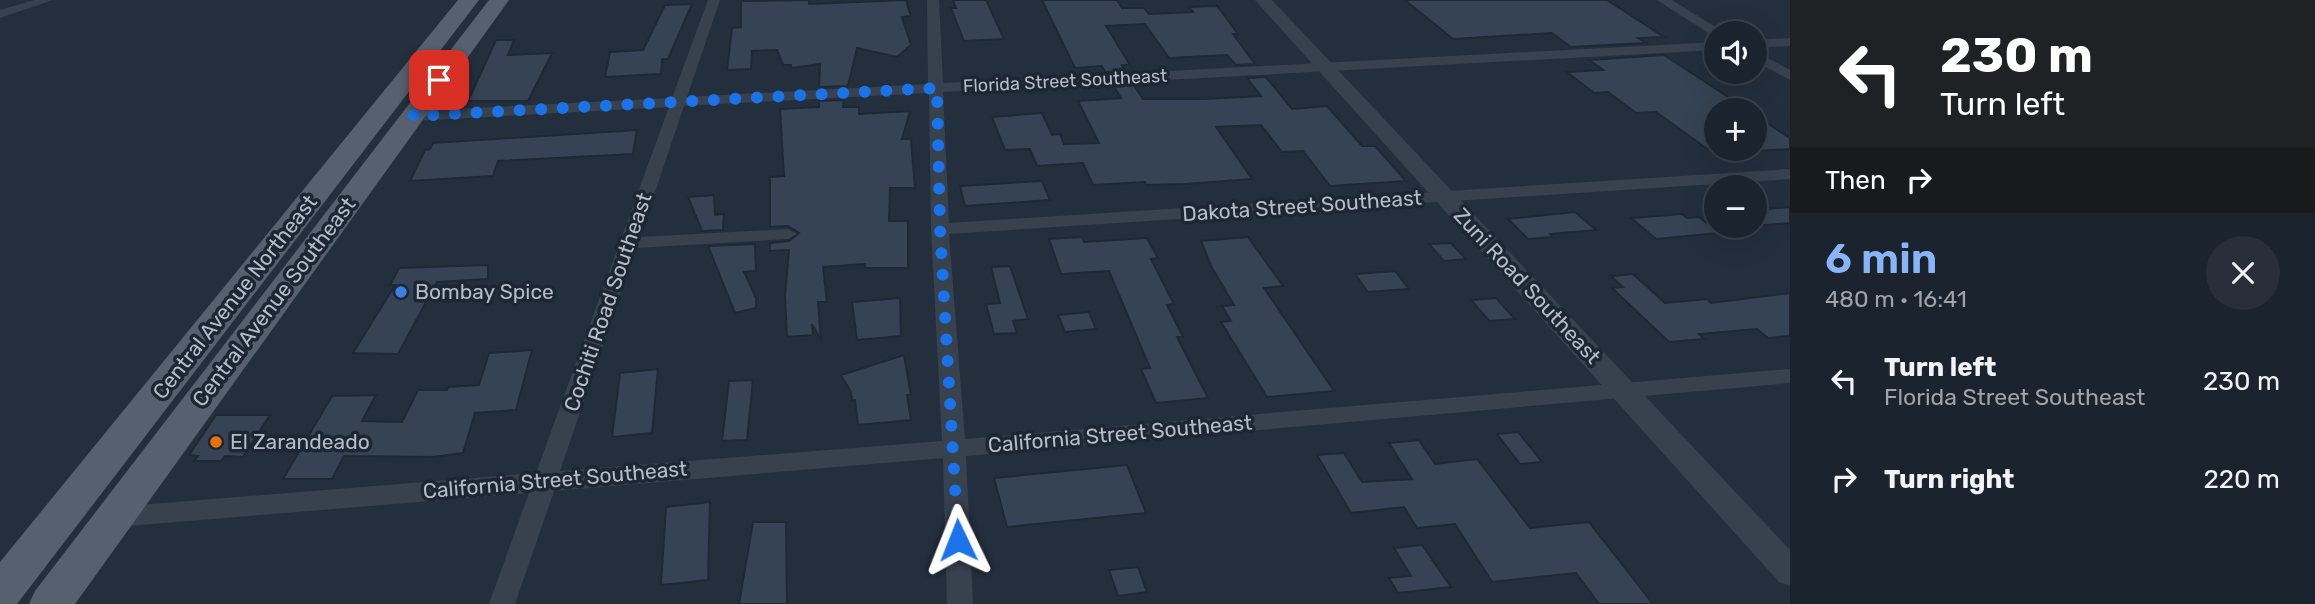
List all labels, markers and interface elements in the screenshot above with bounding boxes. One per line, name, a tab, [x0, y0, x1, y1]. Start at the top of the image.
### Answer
map controls	[1704, 21, 1767, 238]
button: sound	[1704, 21, 1767, 84]
text: 230 m	[1940, 26, 2093, 84]
icon: left	[1825, 28, 1916, 119]
pin	[409, 50, 469, 110]
icon: arrive	[420, 61, 458, 99]
street label: Florida Street Southeast	[962, 65, 1168, 97]
text: Turn left	[1940, 85, 2065, 123]
button: +	[1704, 98, 1767, 161]
icon: right	[1900, 161, 1938, 199]
text: Then	[1825, 165, 1886, 196]
button: −	[1704, 175, 1767, 238]
street label: Dakota Street Southeast	[1181, 185, 1423, 226]
street label: Cochiti Road Southeast	[558, 189, 657, 415]
street label: Central Avenue Northeast	[147, 190, 322, 404]
street label: Central Avenue Southeast	[187, 192, 360, 411]
street label: Zuni Road Southeast	[1449, 203, 1606, 369]
text: 6 min	[1825, 234, 1937, 284]
button: close	[2206, 236, 2280, 310]
place label: Bombay Spice	[415, 279, 554, 304]
marker: Bombay Spice	[393, 284, 409, 300]
text: 480 m · 16:41	[1825, 285, 1967, 313]
text: Turn left	[1884, 352, 1996, 383]
icon: left	[1825, 362, 1863, 400]
text: 230 m	[2203, 366, 2280, 397]
text: Florida Street Southeast	[1884, 383, 2145, 411]
street label: California Street Southeast	[987, 409, 1253, 458]
place label: El Zarandeado	[230, 429, 370, 454]
marker: El Zarandeado	[208, 434, 224, 450]
street label: California Street Southeast	[422, 455, 688, 504]
icon: right	[1825, 460, 1863, 498]
text: Turn right	[1884, 464, 2014, 495]
text: 220 m	[2203, 464, 2280, 495]
position arrow	[921, 503, 995, 577]

